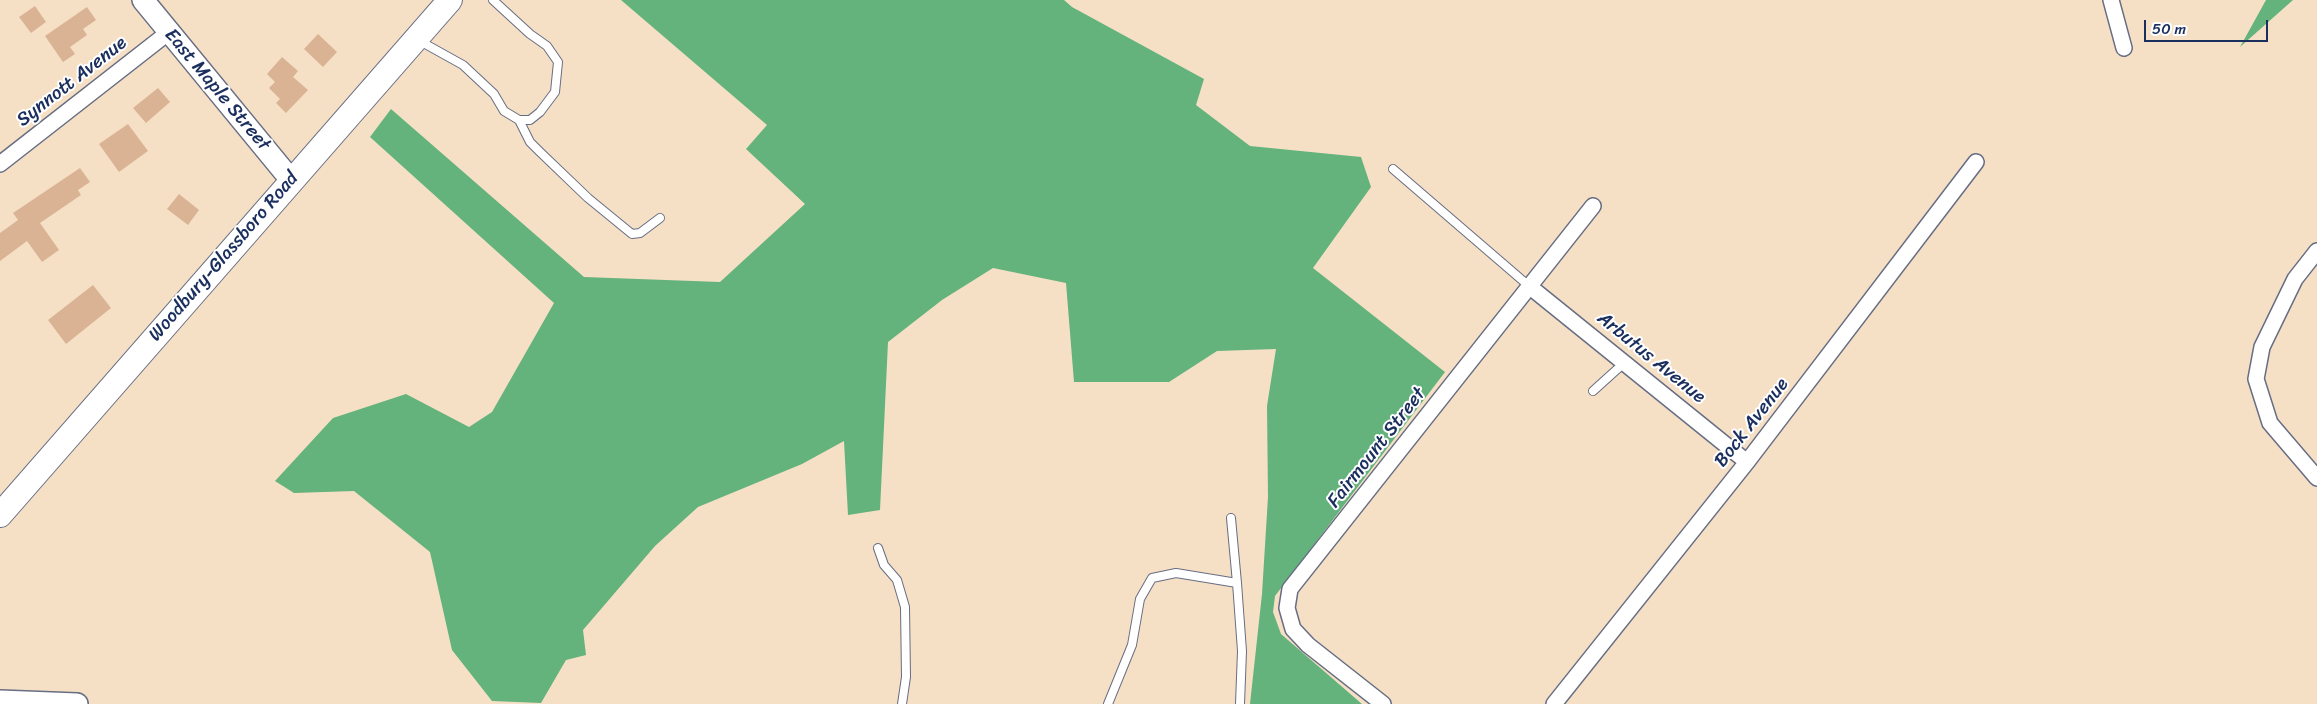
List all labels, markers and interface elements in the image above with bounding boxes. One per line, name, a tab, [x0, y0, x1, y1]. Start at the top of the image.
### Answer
scale bar	[2147, 10, 2271, 42]
text: 50 m	[2152, 16, 2186, 42]
street label: East Maple Street	[159, 24, 275, 156]
street label: Synnott Avenue	[12, 32, 132, 132]
street label: Woodbury-Glassboro Road	[144, 168, 304, 346]
street label: Arbutus Avenue	[1592, 307, 1710, 409]
street label: Bock Avenue	[1710, 374, 1794, 472]
street label: Fairmount Street	[1323, 384, 1431, 512]

